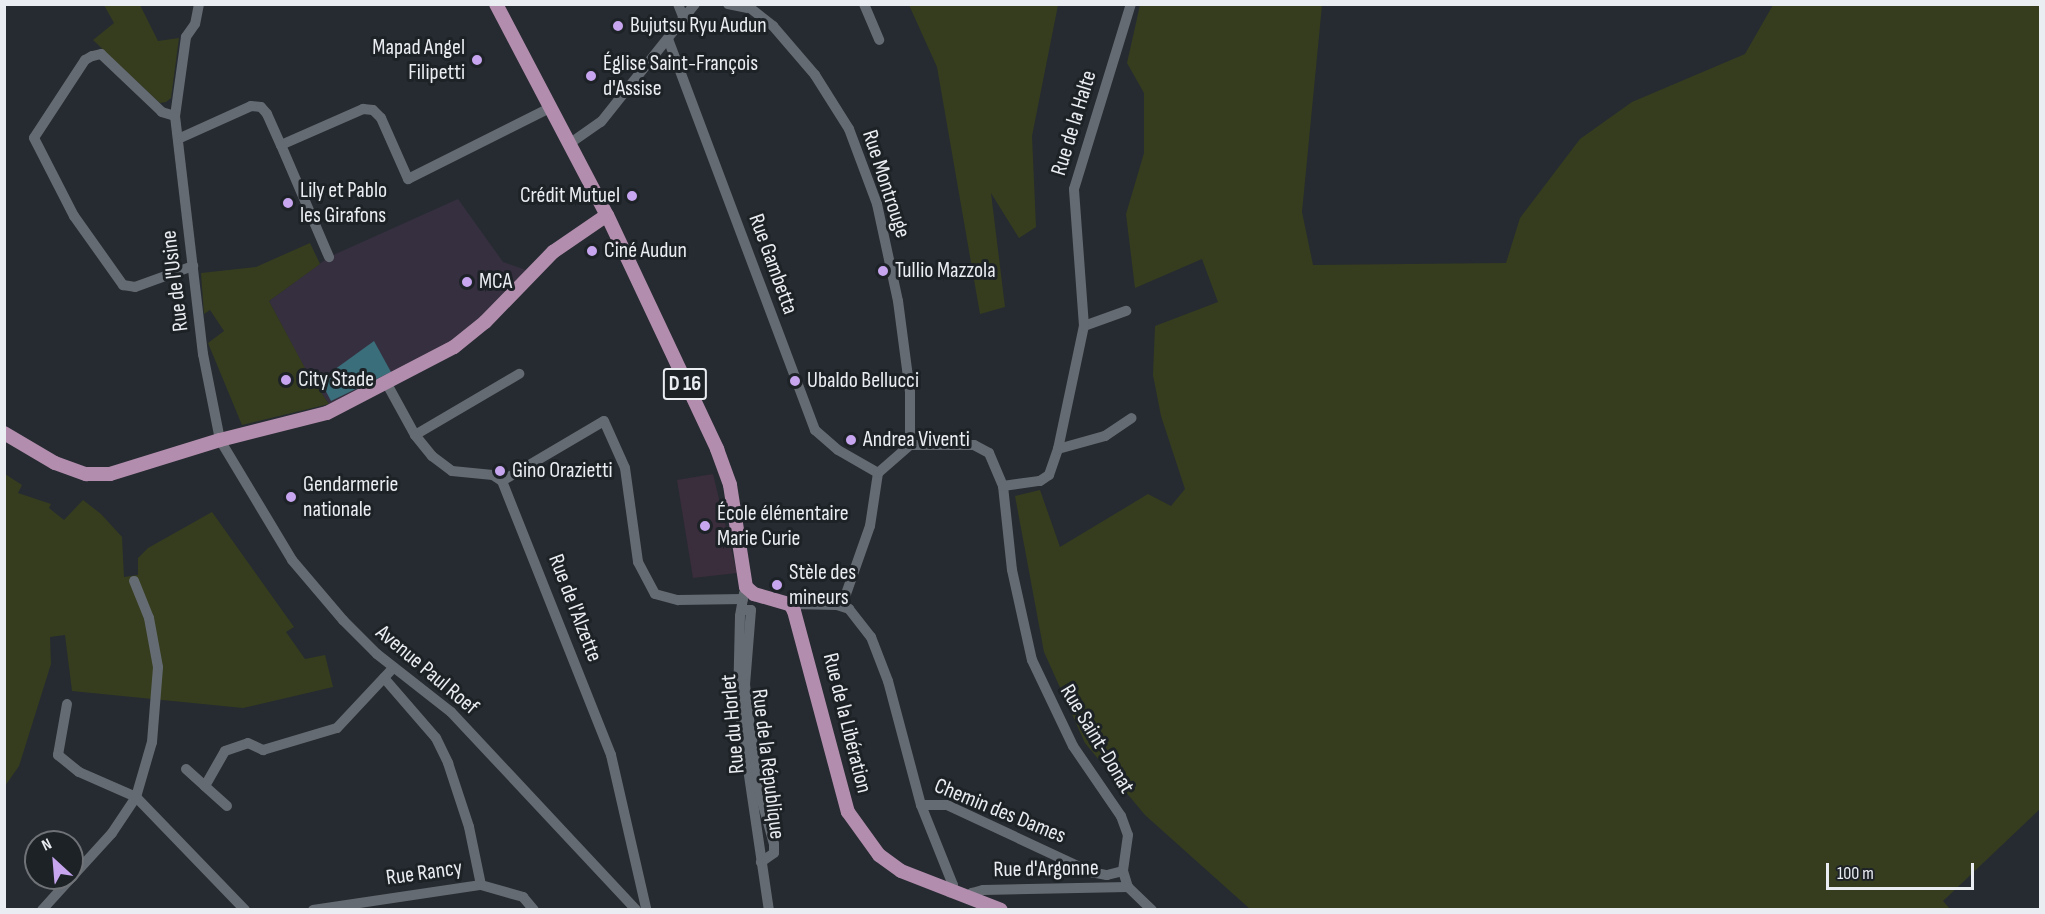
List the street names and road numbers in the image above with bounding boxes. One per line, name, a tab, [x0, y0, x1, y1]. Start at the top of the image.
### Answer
street label: Rue de la Halte	[1046, 67, 1102, 179]
street label: Rue Montrouge	[856, 127, 916, 241]
street label: Rue Gambetta	[743, 210, 803, 318]
street label: Rue de l'Usine	[156, 229, 194, 333]
road number: D 16	[662, 366, 708, 402]
street label: Rue de l'Alzette	[542, 551, 608, 665]
street label: Avenue Paul Roef	[370, 619, 484, 721]
street label: Rue de la Libération	[817, 650, 877, 796]
street label: Rue du Horlet	[716, 673, 750, 775]
street label: Rue Saint-Donat	[1054, 680, 1140, 798]
street label: Rue de la République	[746, 687, 790, 841]
street label: Chemin des Dames	[930, 773, 1070, 849]
street label: Rue Rancy	[384, 855, 464, 891]
street label: Rue d'Argonne	[993, 855, 1099, 883]

